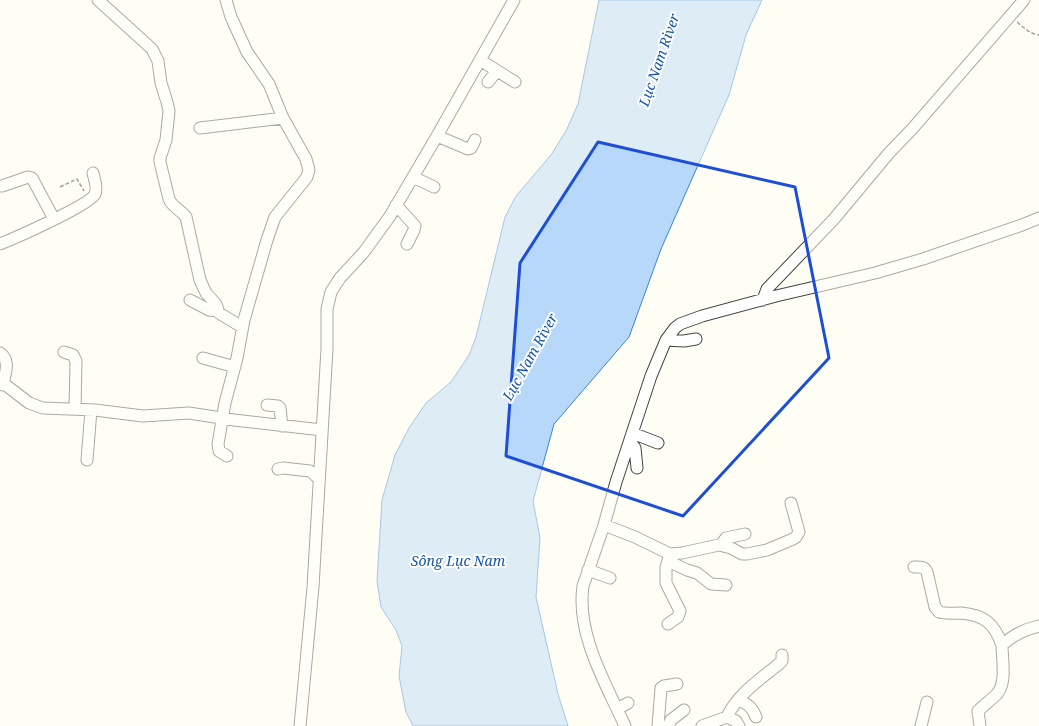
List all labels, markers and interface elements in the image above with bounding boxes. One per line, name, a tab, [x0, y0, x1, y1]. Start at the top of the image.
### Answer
water label: Lục Nam River	[633, 10, 683, 110]
water label: Lục Nam River	[497, 309, 562, 405]
water label: Sông Lục Nam	[411, 551, 506, 570]

